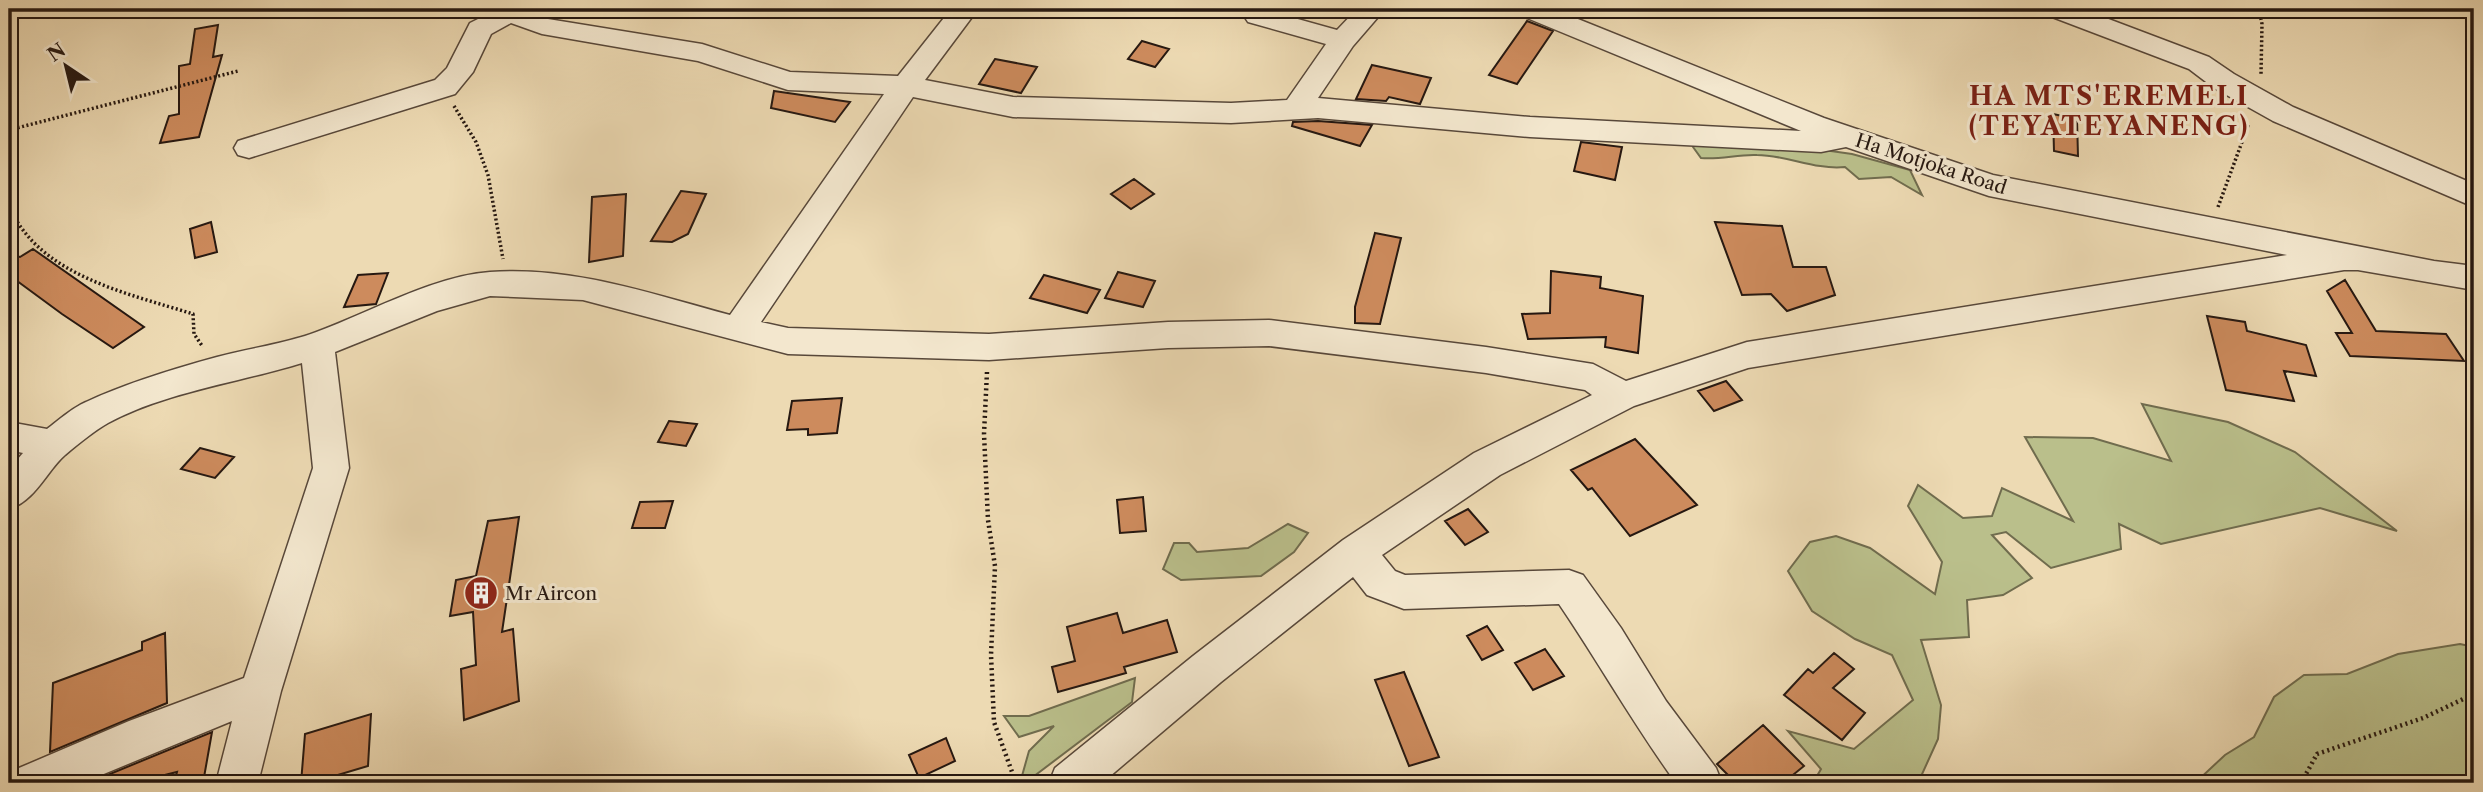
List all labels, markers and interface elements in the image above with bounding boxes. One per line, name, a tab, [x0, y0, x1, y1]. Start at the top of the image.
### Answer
north arrow	[32, 32, 102, 102]
text: N	[43, 38, 70, 67]
district label: HA MTS'EREMELI (TEYATEYANENG)	[1969, 80, 2249, 142]
street label: Ha Motjoka Road	[1853, 129, 2010, 199]
building icon: Mr Aircon	[462, 574, 500, 612]
place label: Mr Aircon	[505, 582, 597, 605]

